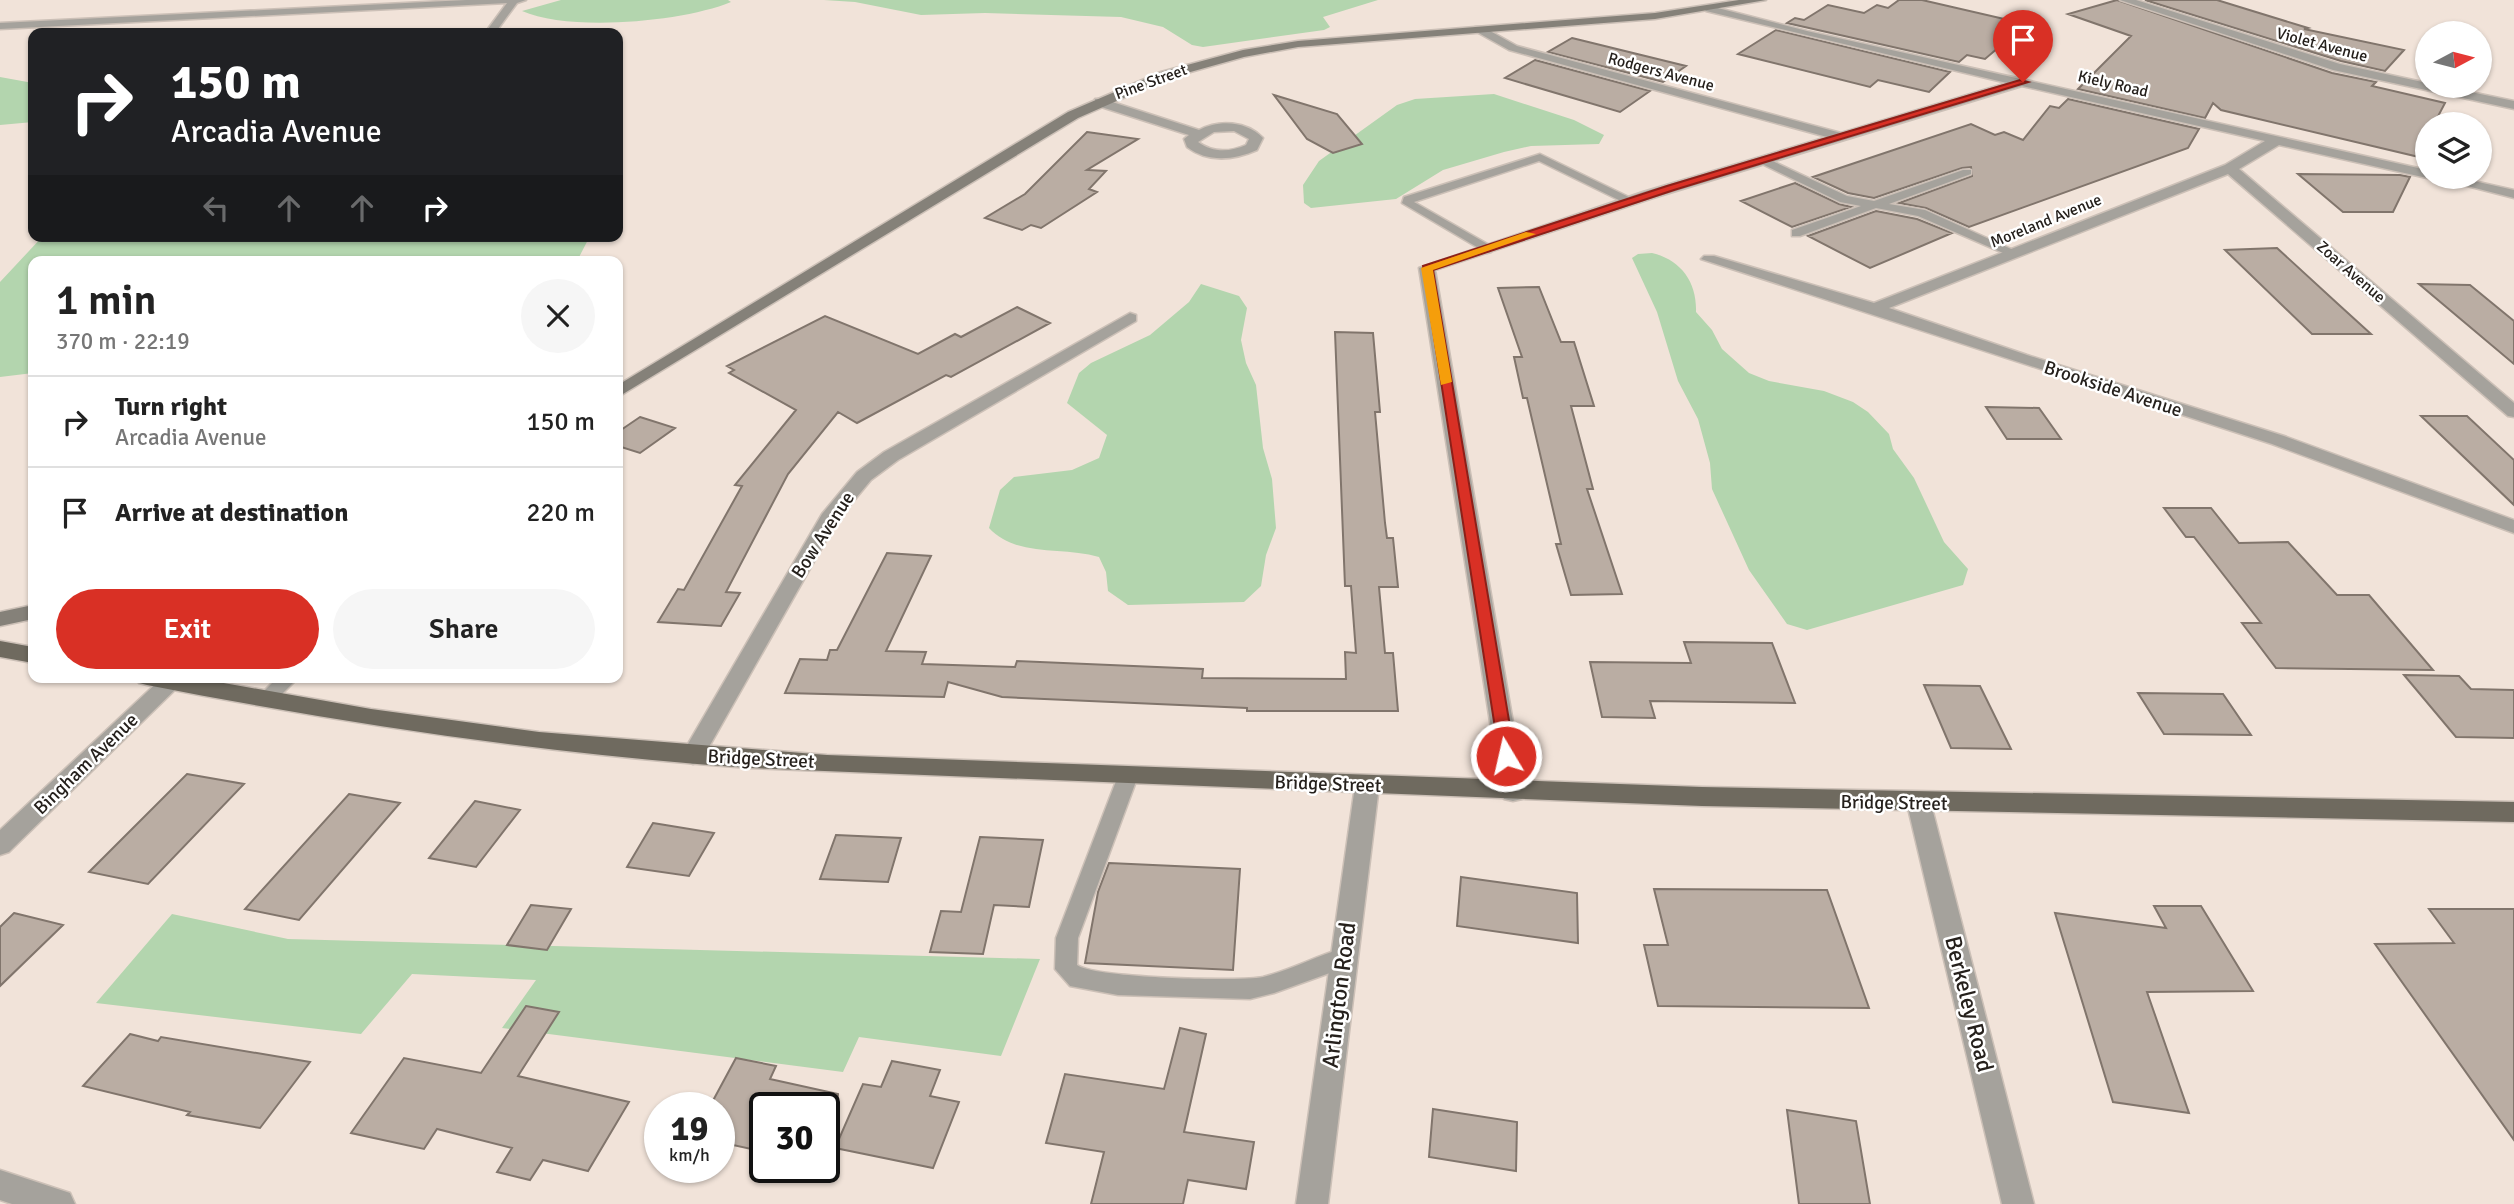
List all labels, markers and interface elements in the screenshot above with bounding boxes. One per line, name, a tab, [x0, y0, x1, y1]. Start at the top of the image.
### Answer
pin	[1993, 10, 2053, 82]
icon: arrive	[2004, 21, 2042, 59]
north arrow	[2415, 21, 2492, 98]
map controls	[2415, 21, 2492, 189]
street label: Violet Avenue	[2274, 23, 2370, 67]
street label: Rodgers Avenue	[1606, 48, 1716, 96]
text: 150 m	[171, 52, 301, 112]
icon: right	[56, 56, 147, 147]
street label: Pine Street	[1112, 60, 1190, 104]
street label: Kiely Road	[2076, 66, 2150, 102]
text: Arcadia Avenue	[171, 112, 382, 151]
button: layers	[2415, 112, 2492, 189]
icon: left	[197, 189, 235, 227]
icon: ahead	[270, 189, 308, 227]
icon: ahead	[343, 189, 381, 227]
icon: right	[416, 189, 454, 227]
street label: Moreland Avenue	[1987, 190, 2105, 252]
street label: Zoar Avenue	[2313, 237, 2389, 307]
text: 1 min	[56, 275, 157, 326]
button: close	[521, 279, 595, 353]
text: 370 m · 22:19	[56, 327, 190, 356]
street label: Brookside Avenue	[2041, 355, 2185, 423]
text: Turn right	[115, 391, 227, 423]
icon: right	[56, 403, 94, 441]
text: 150 m	[526, 406, 595, 438]
text: Arcadia Avenue	[115, 423, 267, 452]
street label: Bow Avenue	[786, 487, 860, 583]
icon: arrive	[56, 494, 94, 532]
text: Arrive at destination	[115, 497, 348, 529]
text: 220 m	[526, 497, 595, 529]
button: Exit	[56, 589, 319, 669]
button: Share	[333, 589, 595, 669]
street label: Bingham Avenue	[29, 708, 143, 820]
position arrow	[1469, 719, 1543, 793]
street label: Bridge Street	[707, 744, 815, 774]
street label: Bridge Street	[1274, 770, 1382, 798]
street label: Bridge Street	[1840, 790, 1948, 816]
street label: Arlington Road	[1316, 920, 1362, 1070]
street label: Berkeley Road	[1938, 933, 2000, 1075]
speed limit sign: 30	[749, 1092, 840, 1183]
text: 19	[671, 1107, 708, 1150]
text: km/h	[669, 1144, 710, 1166]

